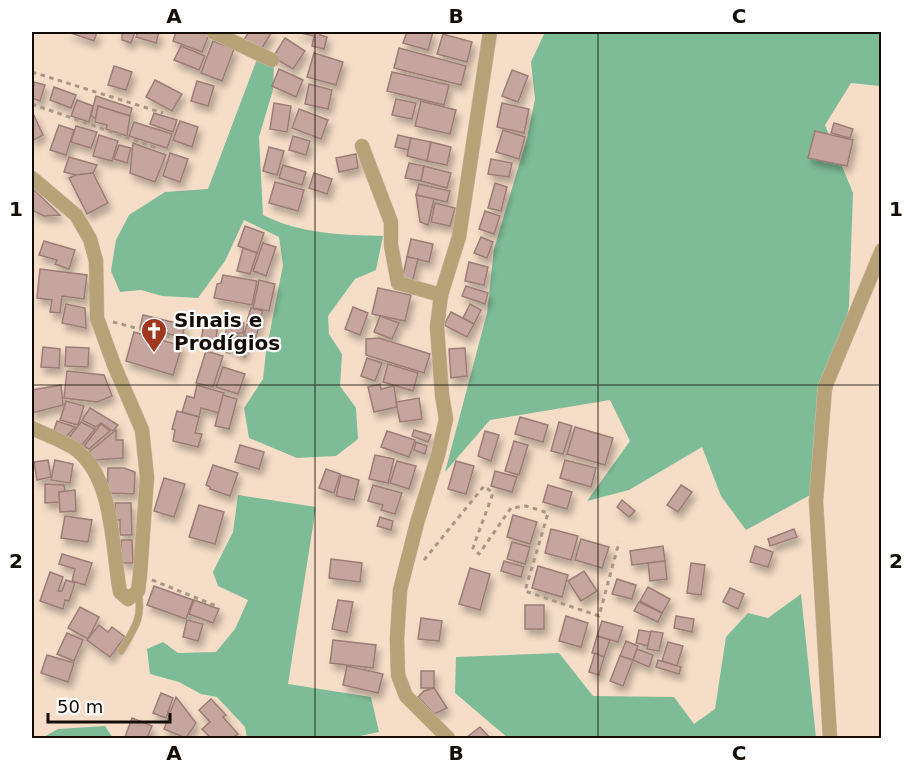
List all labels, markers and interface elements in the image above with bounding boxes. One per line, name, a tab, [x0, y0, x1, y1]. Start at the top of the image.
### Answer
text: A	[166, 4, 182, 28]
text: B	[448, 4, 464, 28]
text: C	[732, 4, 746, 28]
text: 1	[9, 197, 23, 221]
text: 1	[889, 197, 903, 221]
place label: Sinais e Prodígios	[174, 308, 280, 355]
church icon: Sinais e Prodígios	[139, 316, 169, 354]
text: 2	[9, 549, 23, 573]
text: 2	[889, 549, 903, 573]
scale bar	[48, 686, 170, 724]
text: 50 m	[57, 696, 103, 717]
text: A	[166, 741, 182, 765]
text: B	[448, 741, 464, 765]
text: C	[732, 741, 746, 765]

